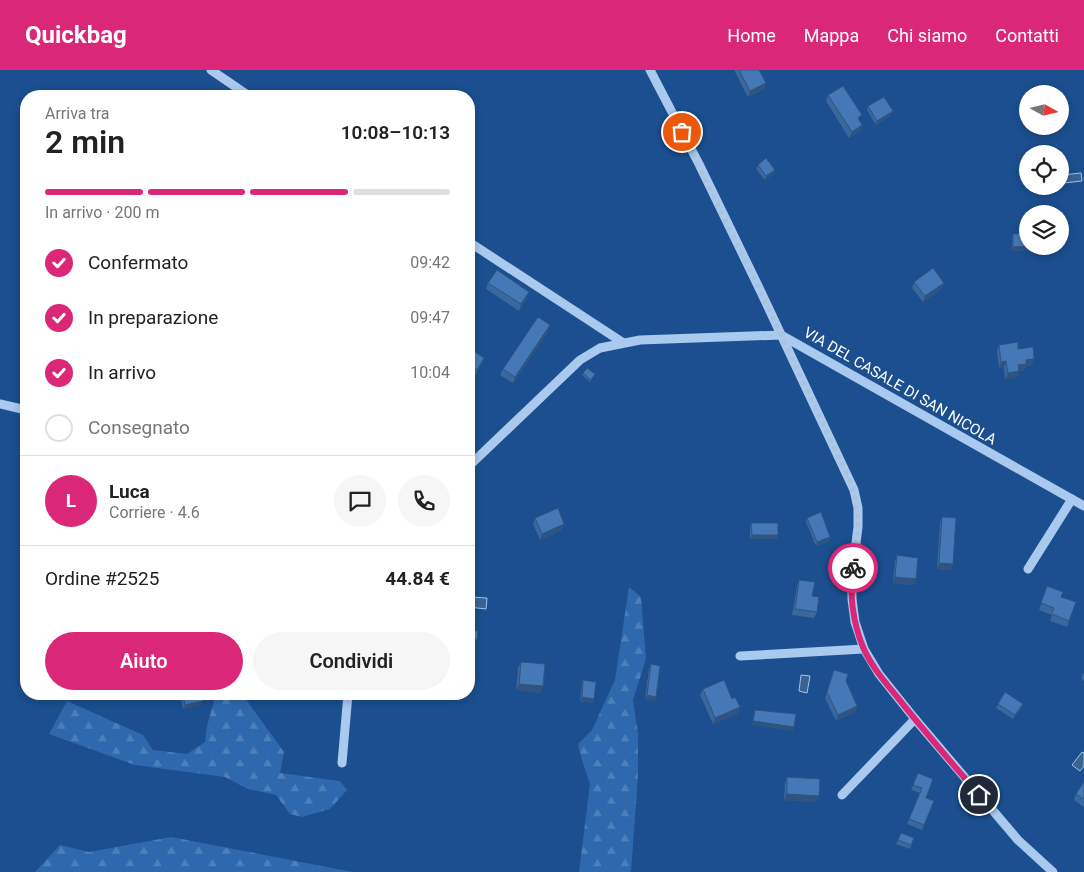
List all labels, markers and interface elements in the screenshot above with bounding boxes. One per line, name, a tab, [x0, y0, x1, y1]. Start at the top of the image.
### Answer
text: Quickbag	[25, 21, 127, 49]
text: Home	[727, 25, 776, 46]
text: Mappa	[804, 25, 859, 46]
text: Chi siamo	[887, 25, 967, 46]
text: Contatti	[995, 25, 1059, 46]
north arrow	[1019, 85, 1069, 135]
map controls	[1019, 85, 1069, 255]
text: Arriva tra	[45, 104, 110, 123]
pin	[661, 111, 703, 153]
icon: bag	[668, 118, 696, 146]
text: 10:08–10:13	[341, 121, 450, 144]
text: 2 min	[45, 123, 125, 161]
button: locate	[1019, 145, 1069, 195]
text: In arrivo · 200 m	[45, 203, 159, 222]
button: layers	[1019, 205, 1069, 255]
icon: check	[45, 249, 73, 277]
text: Confermato	[88, 251, 188, 274]
text: 09:42	[410, 253, 450, 272]
icon: check	[45, 304, 73, 332]
text: In preparazione	[88, 306, 218, 329]
text: 09:47	[410, 308, 450, 327]
street label: VIA DEL CASALE DI SAN NICOLA	[800, 323, 1000, 449]
icon: check	[45, 359, 73, 387]
text: In arrivo	[88, 361, 156, 384]
text: 10:04	[410, 363, 450, 382]
text: Consegnato	[88, 416, 190, 439]
button: chat	[334, 475, 386, 527]
button: phone	[398, 475, 450, 527]
text: Luca	[109, 480, 150, 503]
text: L	[66, 489, 76, 512]
text: Corriere · 4.6	[109, 503, 200, 522]
courier	[828, 543, 878, 593]
icon: bike	[839, 554, 867, 582]
text: Ordine #2525	[45, 567, 159, 590]
text: 44.84 €	[385, 567, 450, 590]
button: Aiuto	[45, 632, 243, 690]
button: Condividi	[253, 632, 450, 690]
pin	[958, 774, 1000, 816]
icon: home	[965, 781, 993, 809]

